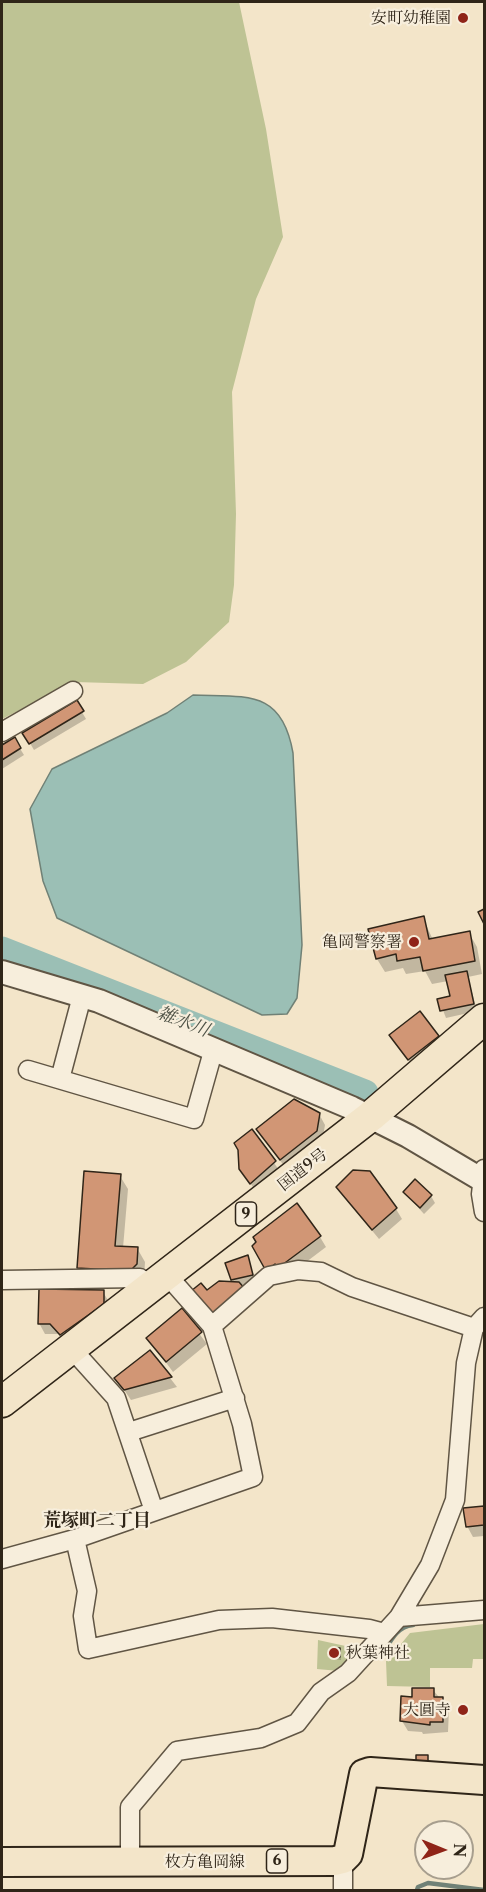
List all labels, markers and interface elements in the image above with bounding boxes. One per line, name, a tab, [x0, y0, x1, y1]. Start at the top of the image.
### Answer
place label: 安町幼稚園	[371, 8, 451, 28]
marker: 安町幼稚園	[456, 11, 470, 25]
place label: 亀岡警察署	[322, 932, 402, 952]
marker: 亀岡警察署	[407, 935, 421, 949]
water label: 雑水川	[154, 1002, 212, 1042]
street label: 国道9号	[274, 1145, 332, 1195]
road number: 9	[236, 1202, 256, 1226]
district label: 荒塚町二丁目	[43, 1510, 151, 1532]
place label: 秋葉神社	[346, 1643, 410, 1663]
marker: 秋葉神社	[327, 1646, 341, 1660]
place label: 大圓寺	[403, 1700, 451, 1720]
marker: 大圓寺	[456, 1703, 470, 1717]
north arrow	[414, 1820, 474, 1880]
text: N	[450, 1843, 470, 1857]
road number: 6	[266, 1849, 288, 1873]
street label: 枚方亀岡線	[165, 1852, 245, 1872]

